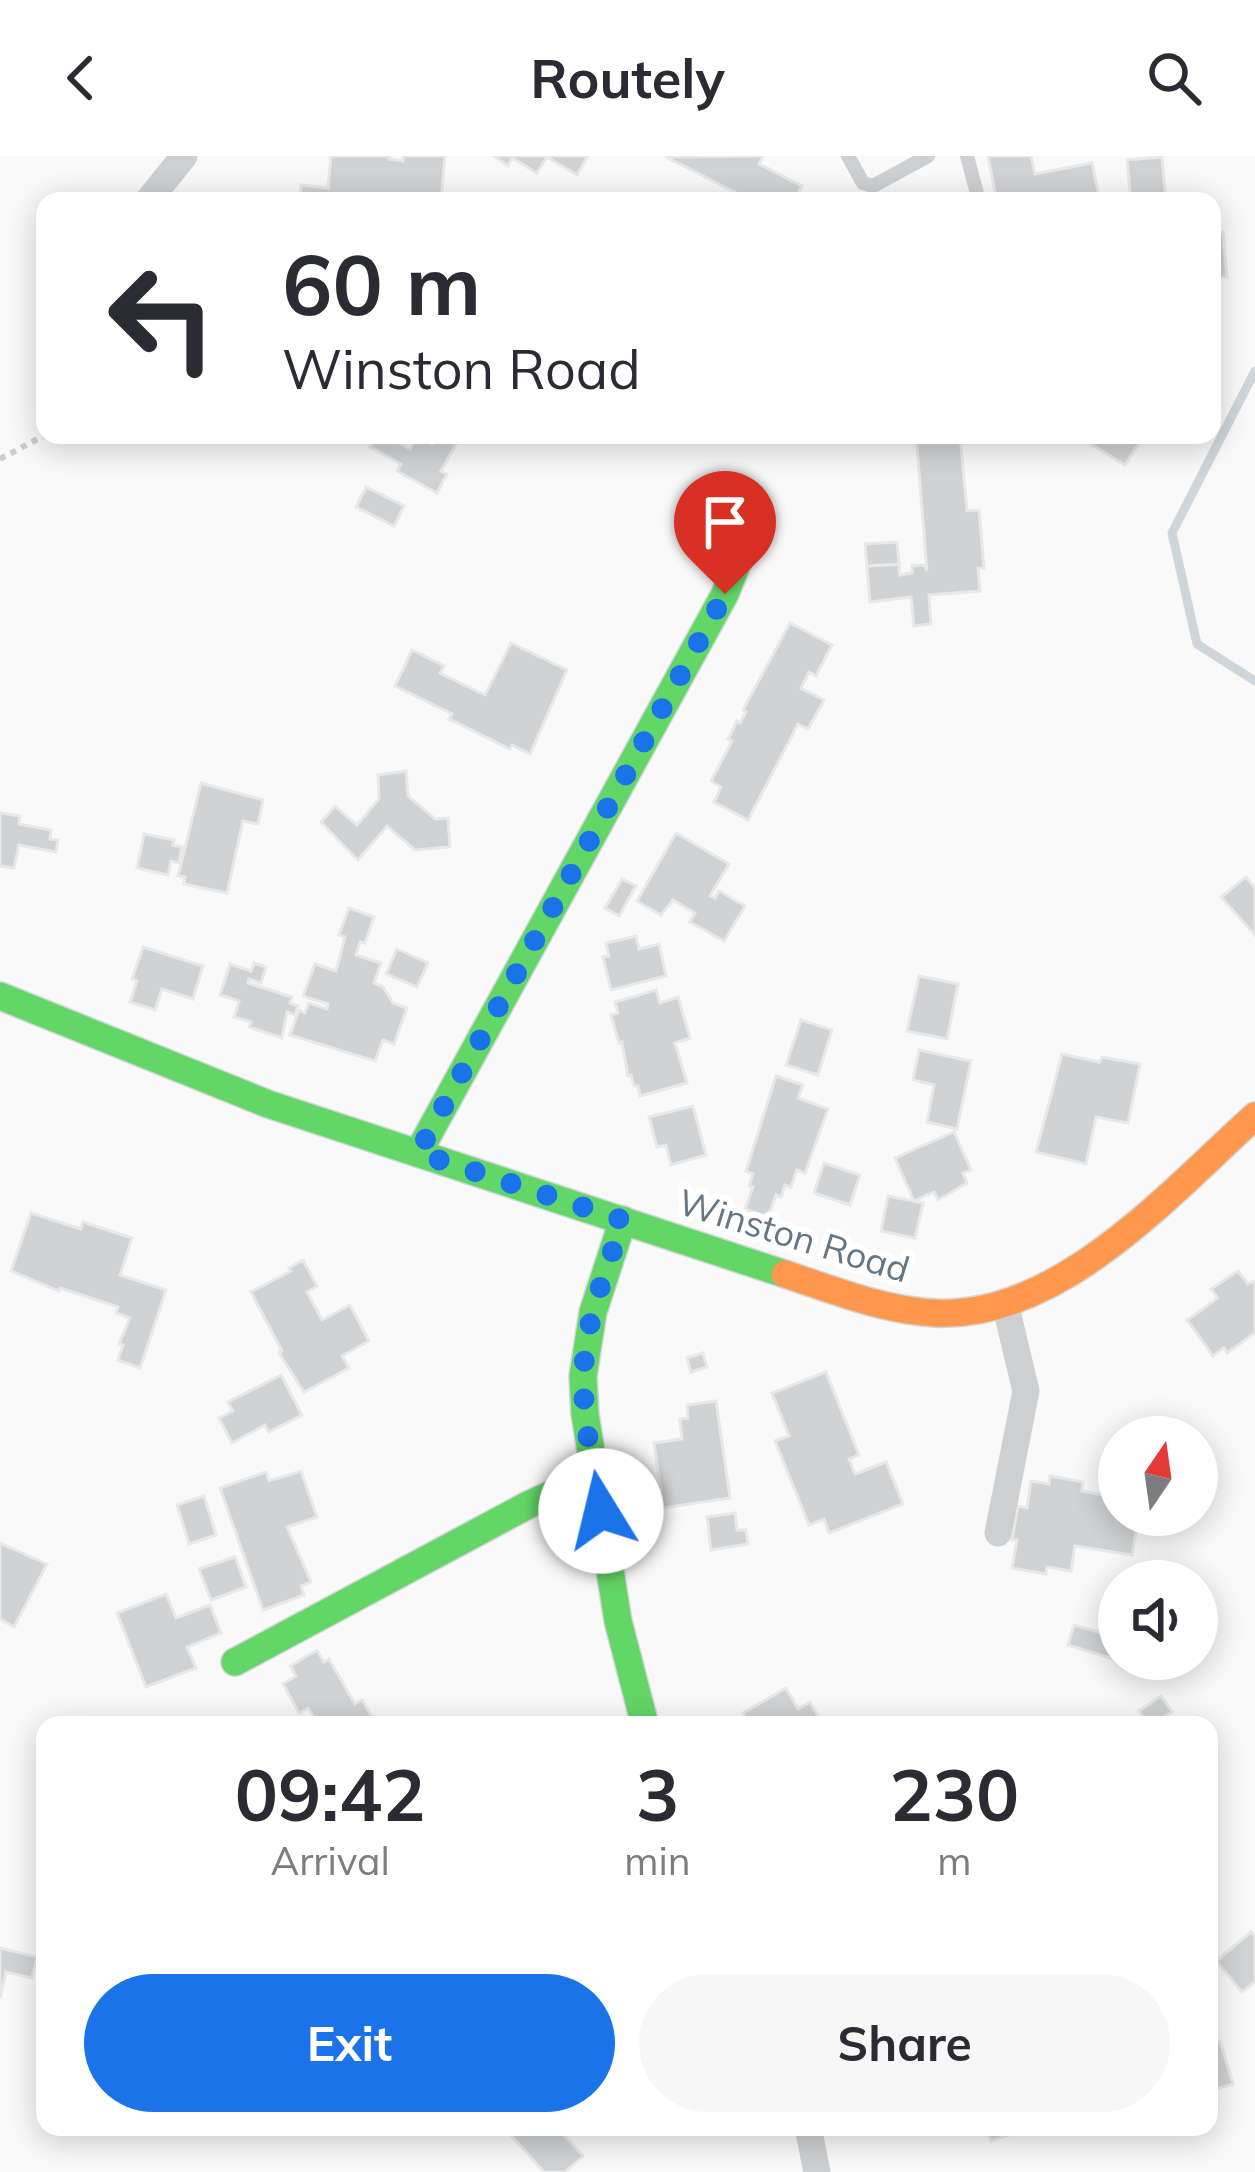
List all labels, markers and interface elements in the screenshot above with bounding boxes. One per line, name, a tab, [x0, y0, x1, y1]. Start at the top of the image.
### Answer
text: Routely	[530, 44, 725, 112]
icon: back	[48, 45, 114, 111]
icon: search	[1141, 45, 1207, 111]
text: 60 m	[282, 231, 481, 336]
icon: left	[84, 240, 240, 396]
text: Winston Road	[282, 335, 641, 403]
pin	[674, 471, 776, 594]
icon: arrive	[692, 489, 758, 555]
street label: Winston Road	[673, 1179, 915, 1291]
north arrow	[1098, 1416, 1218, 1536]
map controls	[1098, 1416, 1218, 1680]
position arrow	[538, 1448, 664, 1574]
button: sound	[1098, 1560, 1218, 1680]
text: 09:42	[235, 1749, 425, 1839]
text: 3	[636, 1749, 679, 1839]
text: 230	[890, 1749, 1019, 1839]
text: Arrival	[271, 1836, 390, 1885]
text: min	[624, 1836, 691, 1885]
text: m	[937, 1836, 971, 1885]
button: Exit	[84, 1974, 615, 2112]
button: Share	[639, 1974, 1170, 2112]

